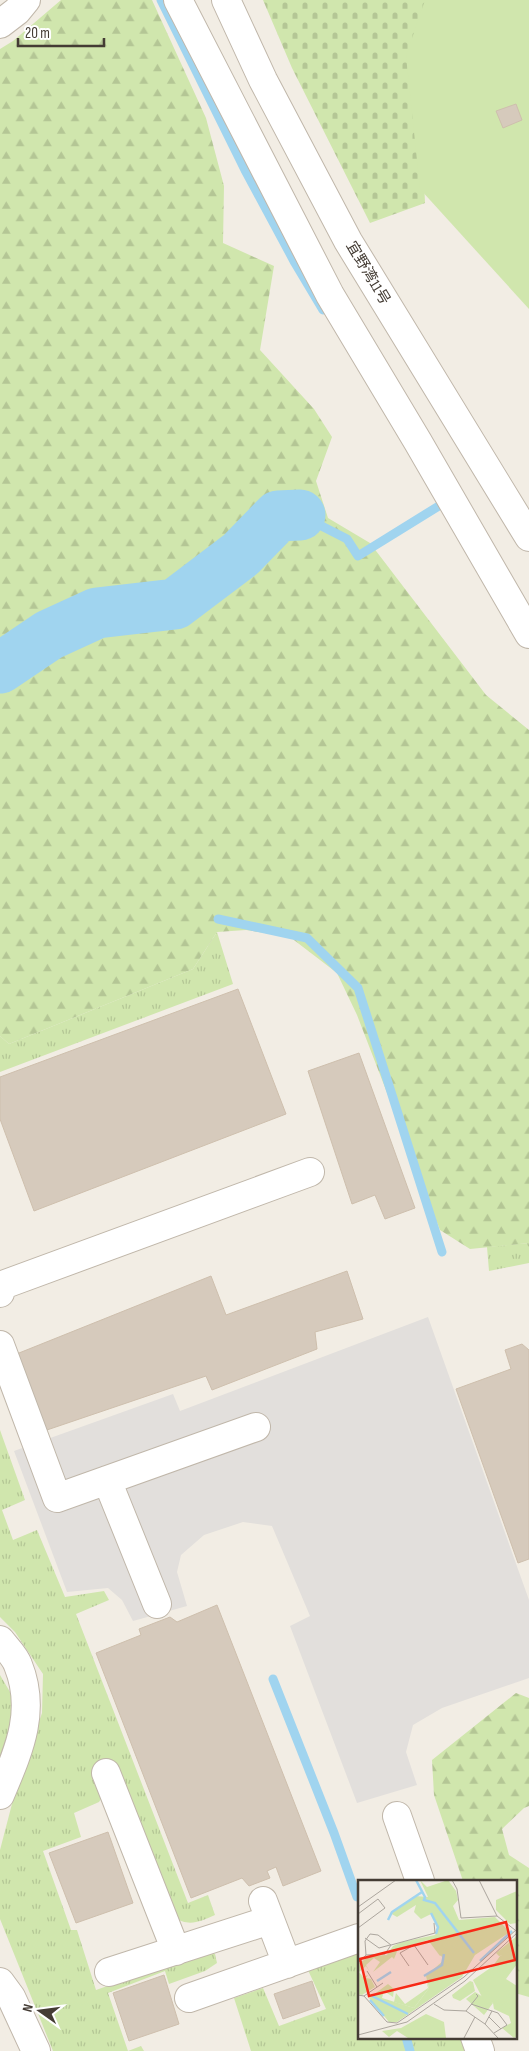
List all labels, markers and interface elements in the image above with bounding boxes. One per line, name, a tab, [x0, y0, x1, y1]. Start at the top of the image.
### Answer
scale bar	[18, 15, 104, 47]
text: 20 m	[25, 24, 50, 43]
street label: 宜野湾11号	[342, 238, 394, 308]
inset map	[358, 1880, 516, 2038]
north arrow	[15, 1986, 65, 2036]
text: N	[19, 2002, 37, 2014]

